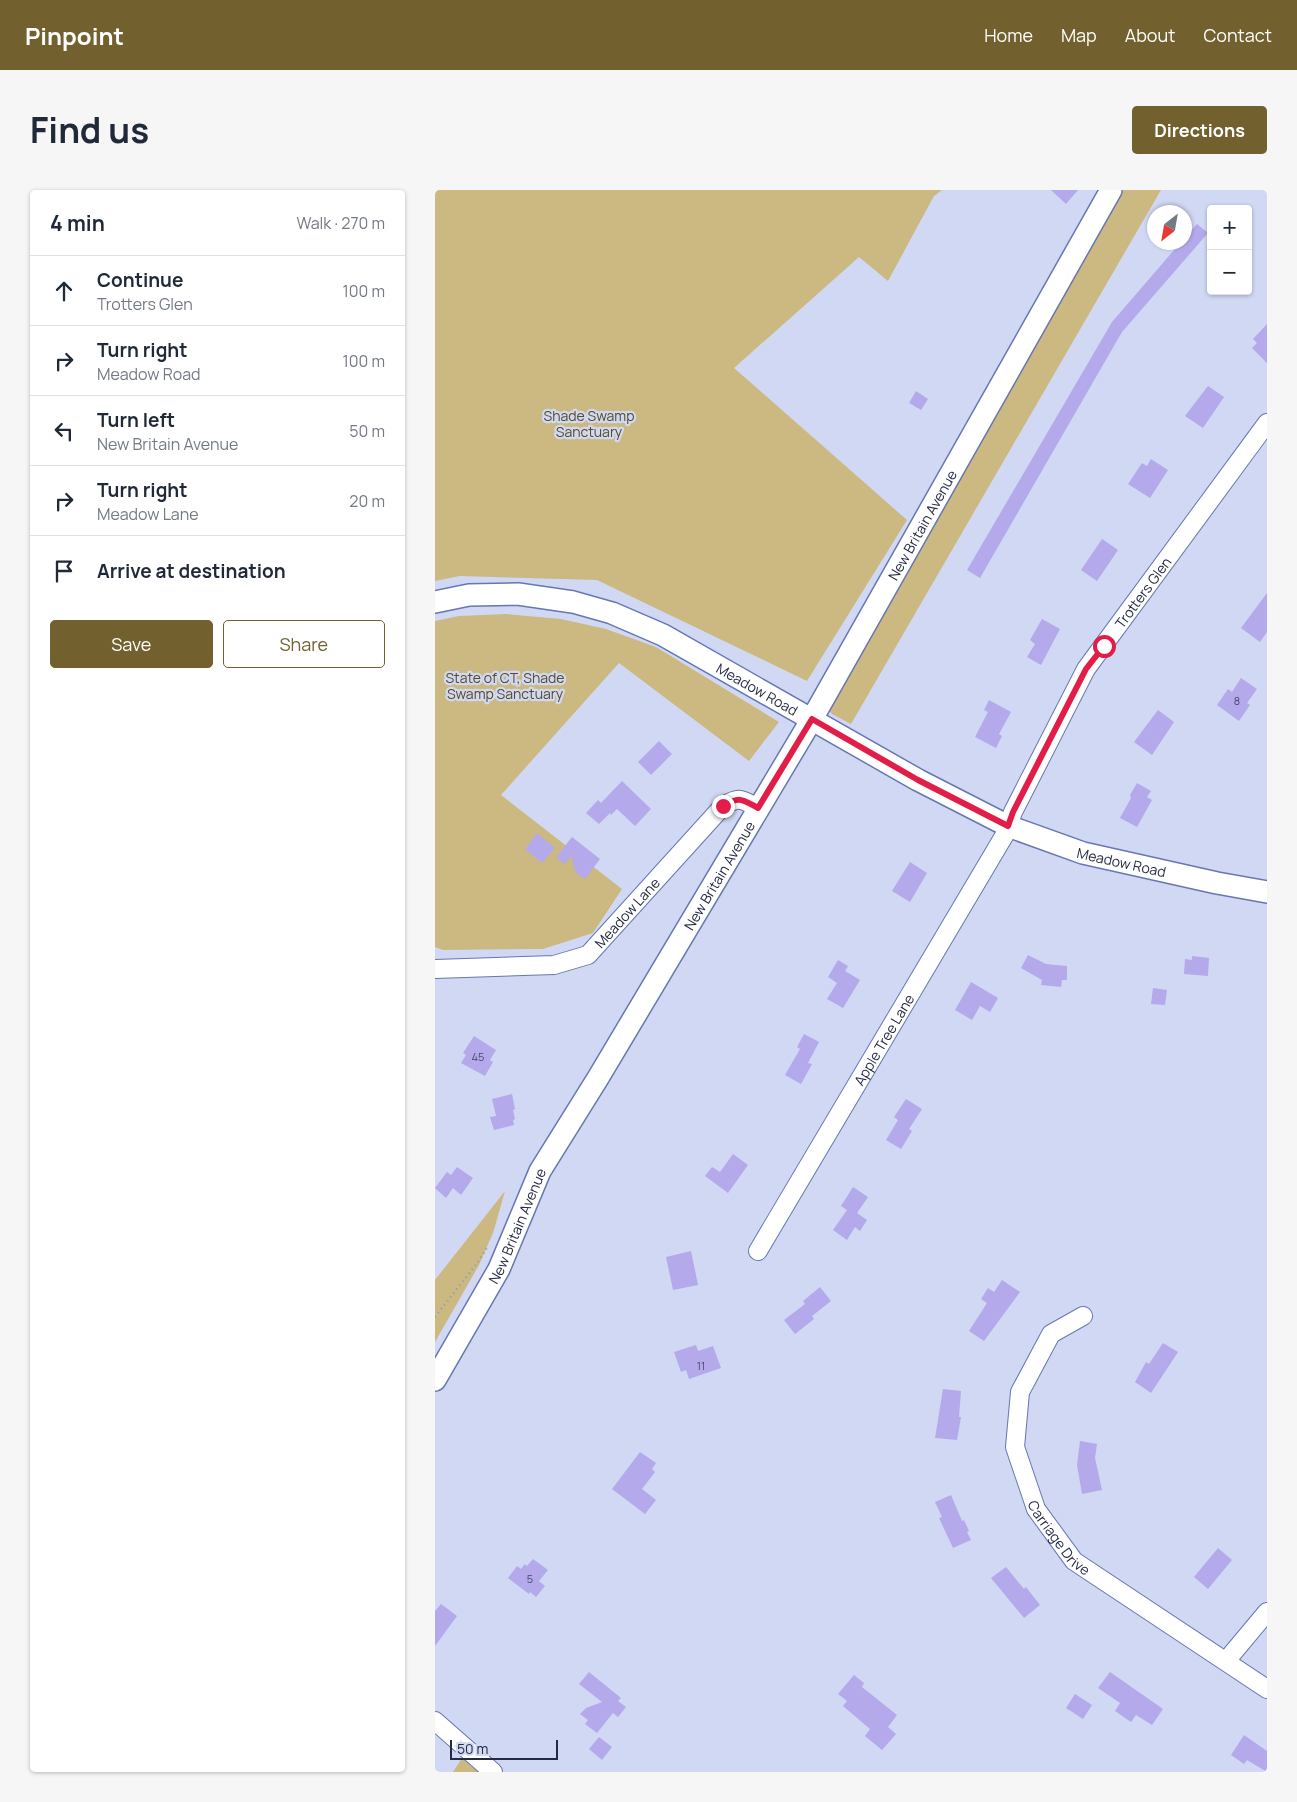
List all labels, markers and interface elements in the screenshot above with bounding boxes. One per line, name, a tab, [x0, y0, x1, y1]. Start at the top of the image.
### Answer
text: Pinpoint	[25, 19, 124, 52]
text: Home	[984, 23, 1033, 47]
text: Map	[1061, 23, 1097, 47]
text: About	[1125, 23, 1175, 47]
text: Contact	[1203, 23, 1272, 47]
text: Find us	[30, 106, 149, 154]
button: Directions	[1132, 106, 1267, 154]
north arrow	[1147, 205, 1192, 250]
map controls	[1207, 205, 1252, 295]
button: +	[1207, 205, 1252, 250]
text: 4 min	[50, 209, 105, 237]
text: Walk · 270 m	[296, 212, 385, 234]
button: −	[1207, 250, 1252, 295]
text: Continue	[97, 267, 183, 293]
icon: ahead	[50, 277, 78, 305]
text: 100 m	[342, 280, 385, 302]
text: Trotters Glen	[97, 293, 193, 315]
text: Turn right	[97, 337, 187, 363]
icon: right	[50, 347, 78, 375]
text: 100 m	[342, 350, 385, 372]
text: Meadow Road	[97, 363, 201, 385]
park label: Shade Swamp Sanctuary	[544, 406, 634, 441]
text: Turn left	[97, 407, 175, 433]
icon: left	[50, 417, 78, 445]
text: 50 m	[349, 420, 385, 442]
text: New Britain Avenue	[97, 433, 238, 455]
street label: New Britain Avenue	[883, 466, 961, 583]
text: Turn right	[97, 477, 187, 503]
icon: right	[50, 487, 78, 515]
text: 20 m	[349, 490, 385, 512]
text: Meadow Lane	[97, 503, 199, 525]
street label: Trotters Glen	[1110, 553, 1175, 632]
icon: arrive	[50, 557, 78, 585]
text: Arrive at destination	[97, 558, 286, 584]
button: Save	[50, 620, 213, 668]
button: Share	[223, 620, 385, 668]
route start	[1093, 635, 1116, 658]
street label: Meadow Road	[713, 658, 802, 719]
park label: State of CT, Shade Swamp Sanctuary	[445, 668, 565, 703]
house number: 8	[1234, 693, 1240, 708]
route end	[712, 795, 735, 818]
street label: New Britain Avenue	[679, 817, 759, 933]
street label: Meadow Road	[1075, 842, 1168, 881]
street label: Meadow Lane	[590, 873, 663, 952]
street label: Apple Tree Lane	[849, 990, 918, 1088]
house number: 45	[472, 1049, 484, 1064]
street label: New Britain Avenue	[483, 1165, 550, 1287]
house number: 11	[697, 1358, 705, 1373]
street label: Carriage Drive	[1024, 1498, 1094, 1579]
house number: 5	[527, 1571, 533, 1586]
scale bar	[450, 1737, 557, 1760]
text: 50 m	[457, 1739, 488, 1758]

